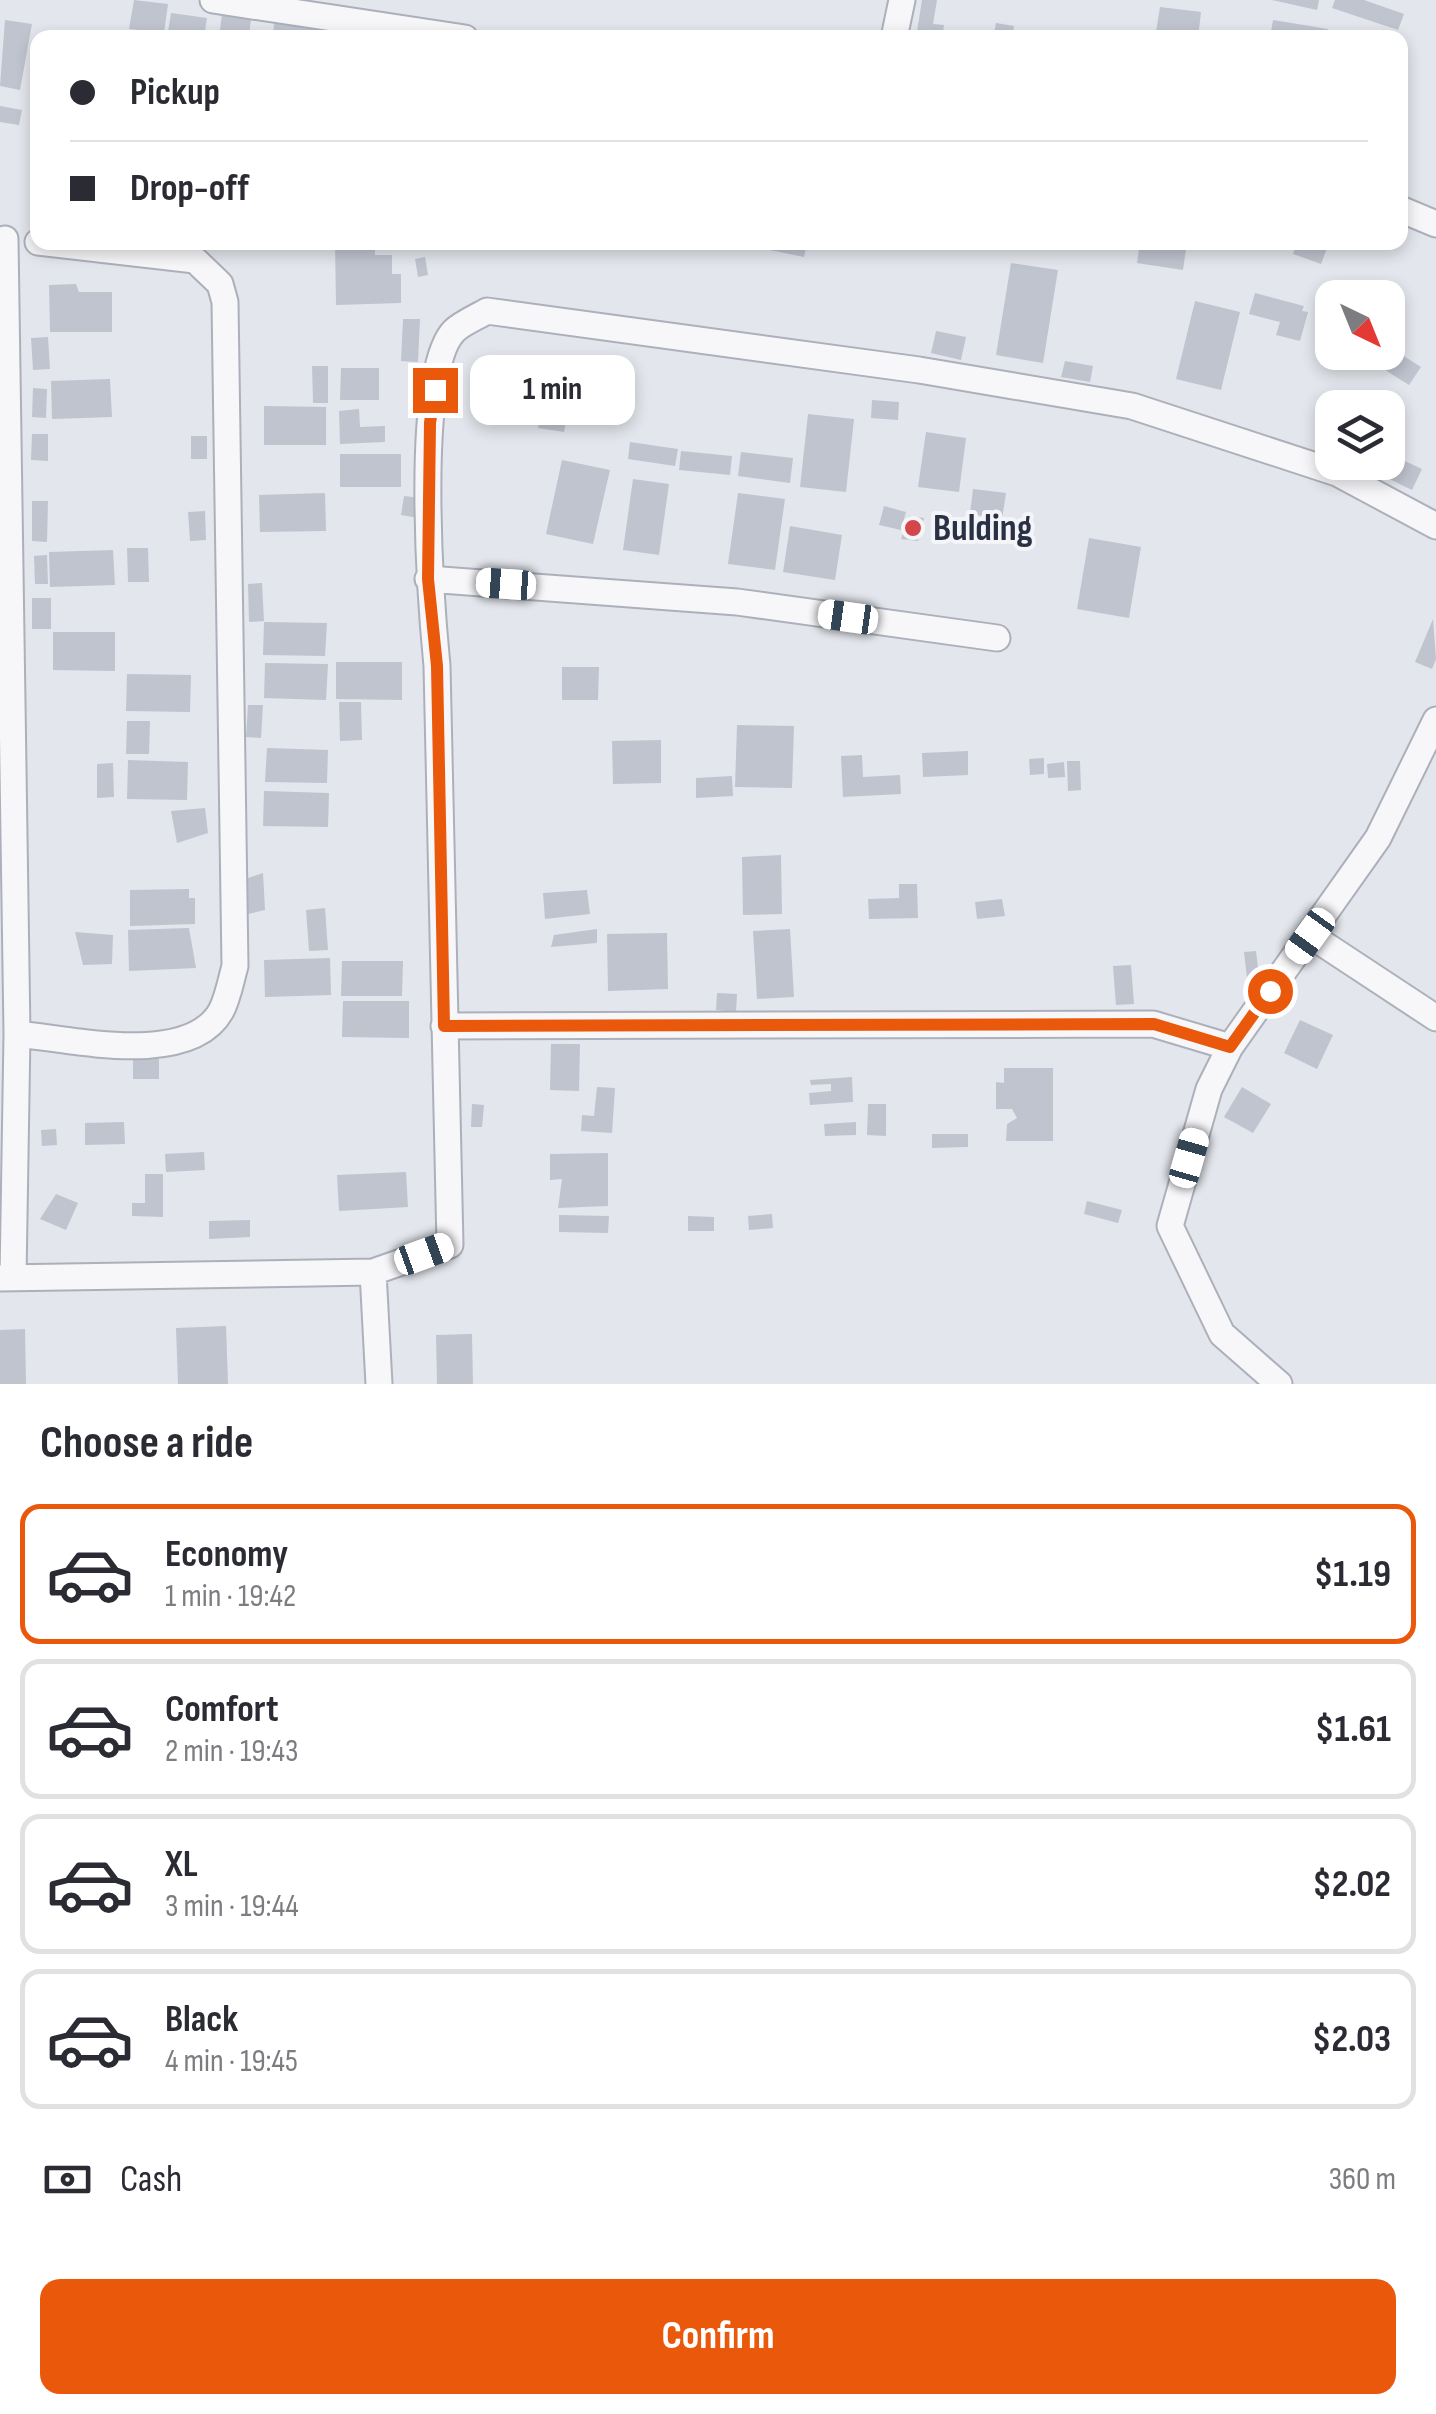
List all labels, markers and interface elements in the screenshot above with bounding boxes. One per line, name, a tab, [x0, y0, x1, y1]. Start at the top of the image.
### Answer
text: Pickup	[130, 70, 220, 115]
text: Drop-off	[130, 166, 249, 211]
north arrow	[1315, 280, 1405, 370]
map controls	[1315, 280, 1405, 480]
callout: 1 min	[470, 355, 635, 425]
route end	[413, 368, 458, 413]
text: 1 min	[523, 370, 582, 409]
button: layers	[1315, 390, 1405, 480]
place label: Bulding	[933, 506, 1033, 551]
marker: Bulding	[902, 517, 924, 539]
car	[475, 567, 537, 601]
car	[816, 598, 880, 636]
car	[1280, 903, 1340, 969]
route start	[1248, 969, 1293, 1014]
car	[1166, 1125, 1212, 1191]
car	[391, 1230, 457, 1278]
text: Choose a ride	[40, 1416, 253, 1471]
icon: car	[45, 1529, 135, 1619]
text: Economy	[165, 1532, 288, 1577]
text: $1.19	[1314, 1552, 1391, 1597]
text: 1 min · 19:42	[165, 1577, 296, 1616]
icon: car	[45, 1684, 135, 1774]
text: Comfort	[165, 1687, 279, 1732]
text: $1.61	[1315, 1707, 1391, 1752]
text: 2 min · 19:43	[165, 1732, 298, 1771]
icon: car	[45, 1839, 135, 1929]
text: XL	[165, 1842, 198, 1887]
text: $2.02	[1312, 1862, 1391, 1907]
text: 3 min · 19:44	[165, 1887, 299, 1926]
icon: car	[45, 1994, 135, 2084]
text: Black	[165, 1997, 238, 2042]
text: $2.03	[1312, 2017, 1391, 2062]
text: 4 min · 19:45	[165, 2042, 298, 2081]
icon: cash	[40, 2152, 95, 2207]
text: Cash	[120, 2157, 182, 2202]
text: 360 m	[1329, 2160, 1396, 2199]
button: Confirm	[40, 2279, 1396, 2394]

